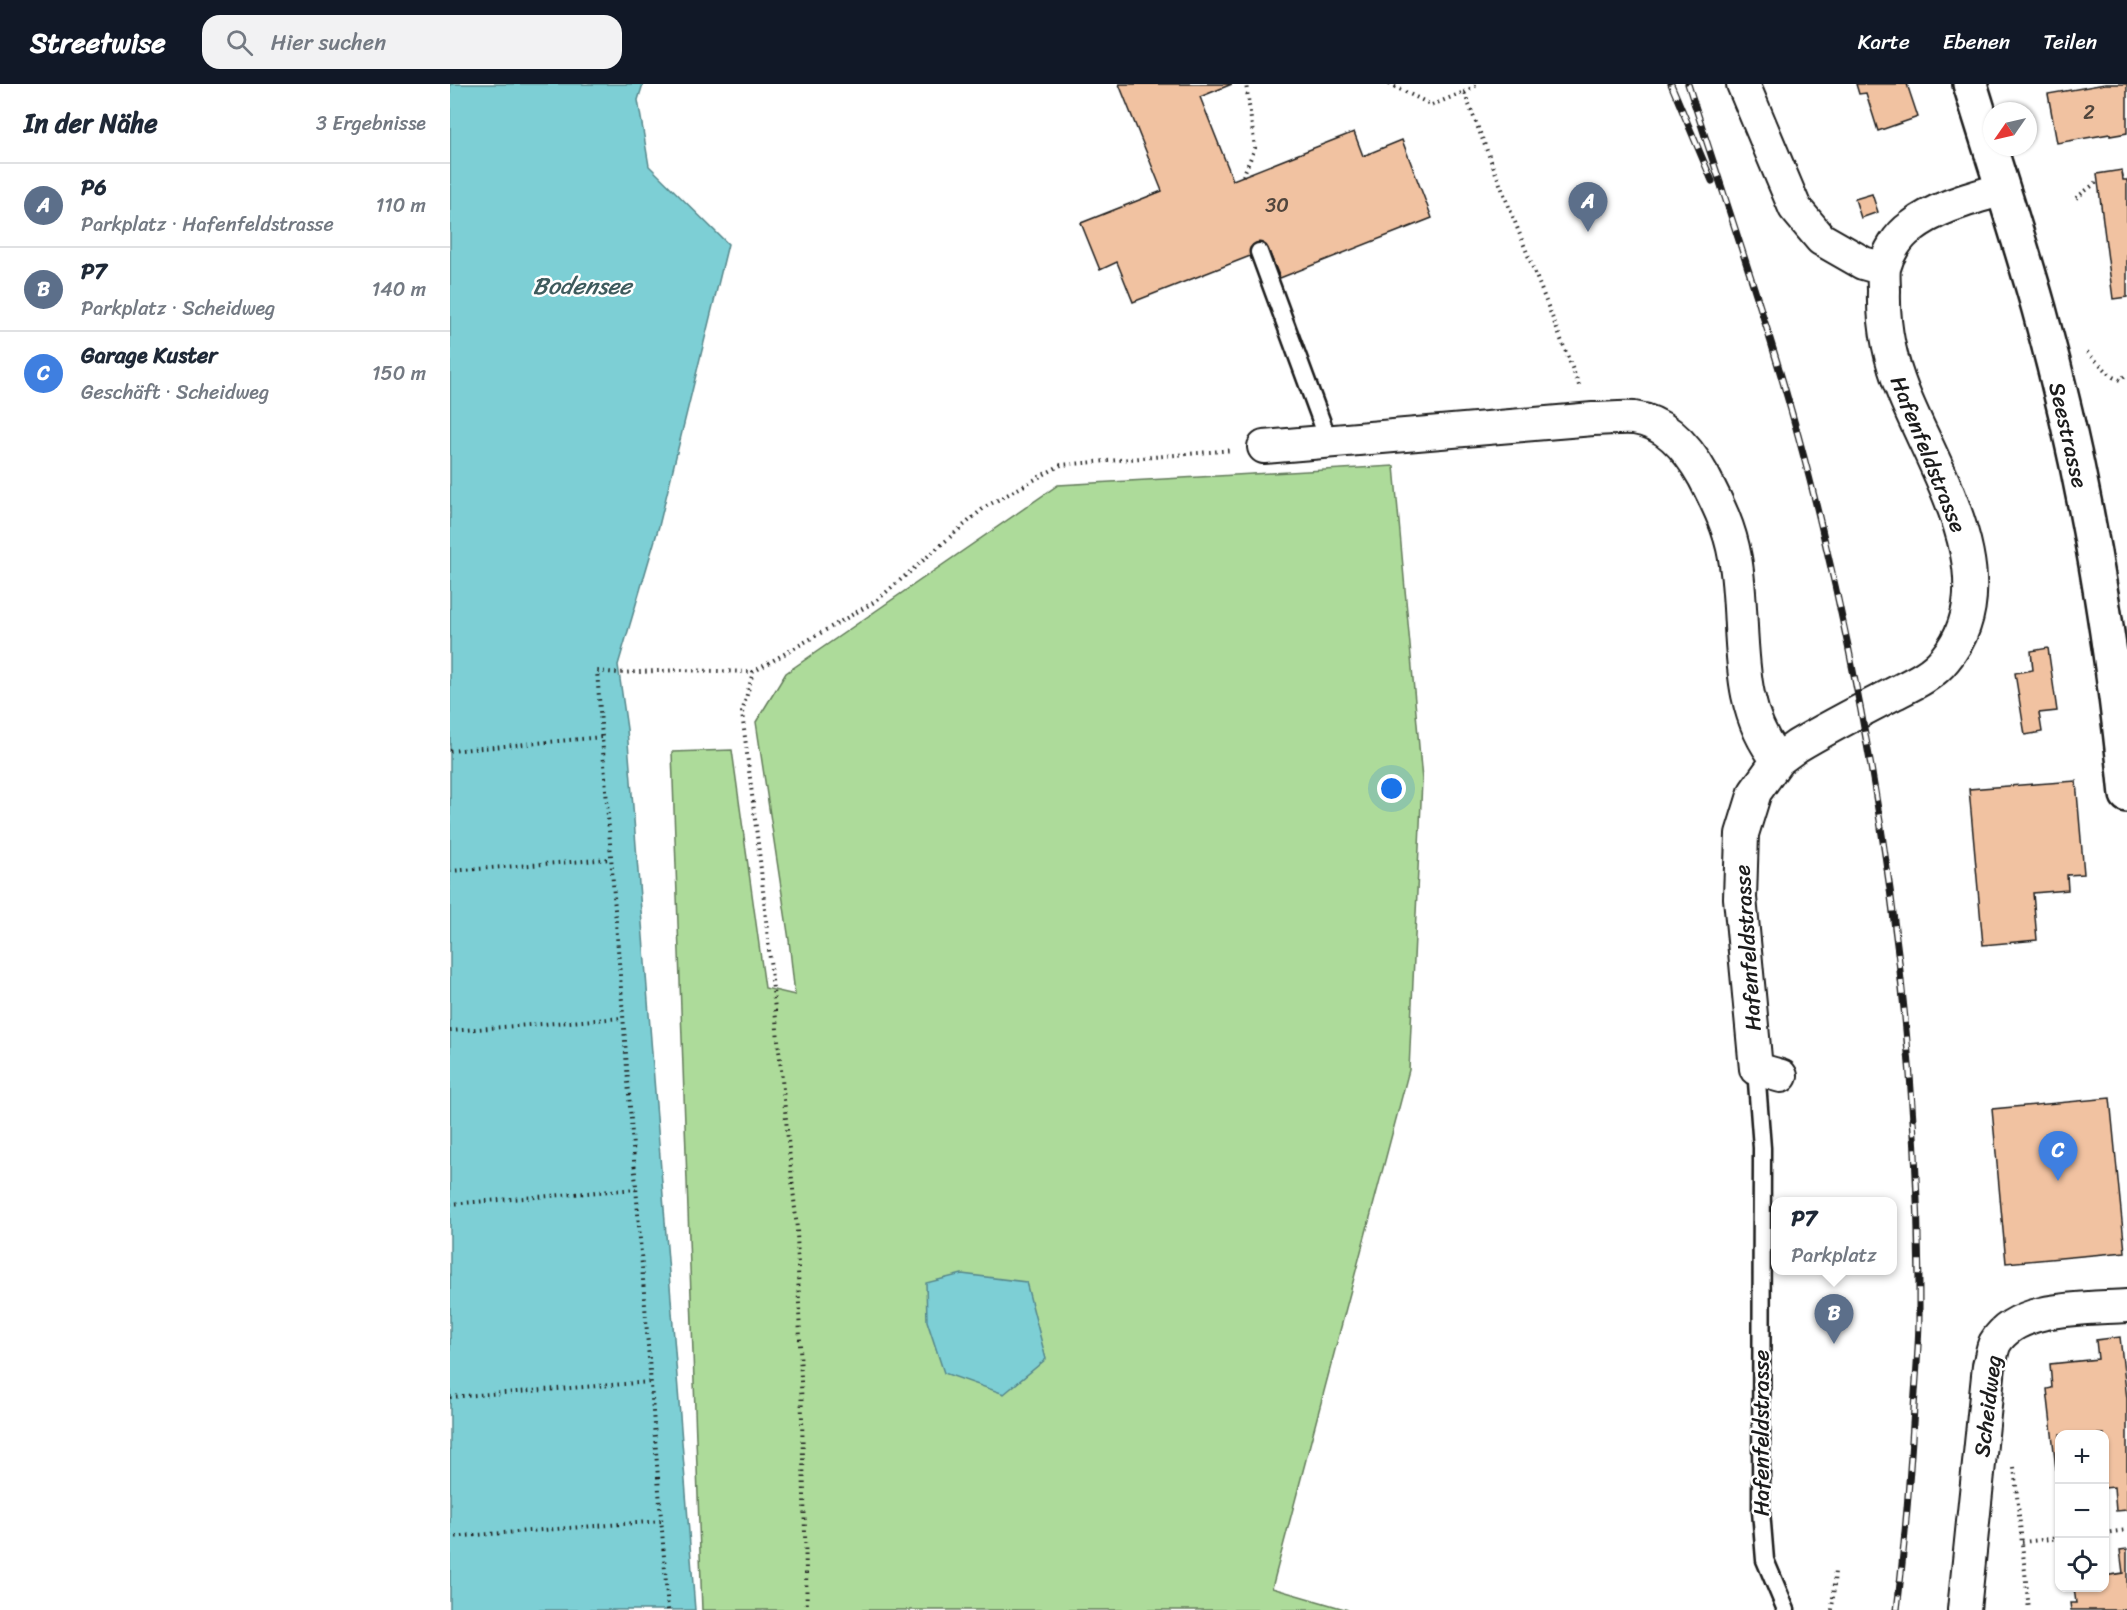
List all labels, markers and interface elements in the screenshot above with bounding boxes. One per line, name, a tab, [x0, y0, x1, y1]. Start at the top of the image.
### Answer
search box	[202, 15, 622, 69]
text: Streetwise	[30, 18, 166, 67]
text: Hier suchen	[271, 23, 386, 62]
text: Karte	[1858, 23, 1910, 61]
text: Ebenen	[1943, 23, 2010, 61]
text: Teilen	[2043, 23, 2097, 61]
icon: search	[223, 26, 256, 59]
house number: 2	[2083, 95, 2095, 130]
text: In der Nähe	[24, 100, 158, 146]
north arrow	[1983, 102, 2037, 156]
text: 3 Ergebnisse	[316, 106, 426, 141]
text: P6	[81, 168, 107, 207]
pin: A	[1568, 182, 1608, 232]
text: A	[37, 188, 50, 223]
text: 110 m	[376, 188, 426, 223]
house number: 30	[1265, 188, 1289, 223]
text: Parkplatz · Hafenfeldstrasse	[81, 207, 334, 242]
text: P7	[81, 252, 107, 291]
water label: Bodensee	[533, 265, 634, 307]
text: B	[37, 272, 50, 307]
text: 140 m	[372, 272, 426, 307]
text: Parkplatz · Scheidweg	[81, 291, 275, 326]
text: Garage Kuster	[81, 336, 217, 375]
text: C	[37, 356, 50, 391]
text: 150 m	[372, 356, 426, 391]
street label: Hafenfeldstrasse	[1879, 370, 1978, 539]
text: Geschäft · Scheidweg	[81, 375, 269, 410]
street label: Seestrasse	[2037, 378, 2100, 492]
your location	[1377, 774, 1406, 803]
street label: Hafenfeldstrasse	[1722, 863, 1773, 1032]
pin: C	[2038, 1132, 2078, 1181]
popup	[1771, 1197, 1897, 1275]
text: P7	[1791, 1199, 1817, 1238]
text: Parkplatz	[1791, 1238, 1877, 1273]
pin: B	[1814, 1294, 1854, 1344]
street label: Hafenfeldstrasse	[1742, 1350, 1781, 1516]
street label: Scheidweg	[1962, 1353, 2013, 1459]
map controls	[2055, 1430, 2109, 1592]
button: +	[2055, 1430, 2109, 1484]
button: −	[2055, 1484, 2109, 1538]
button: locate	[2055, 1538, 2109, 1592]

